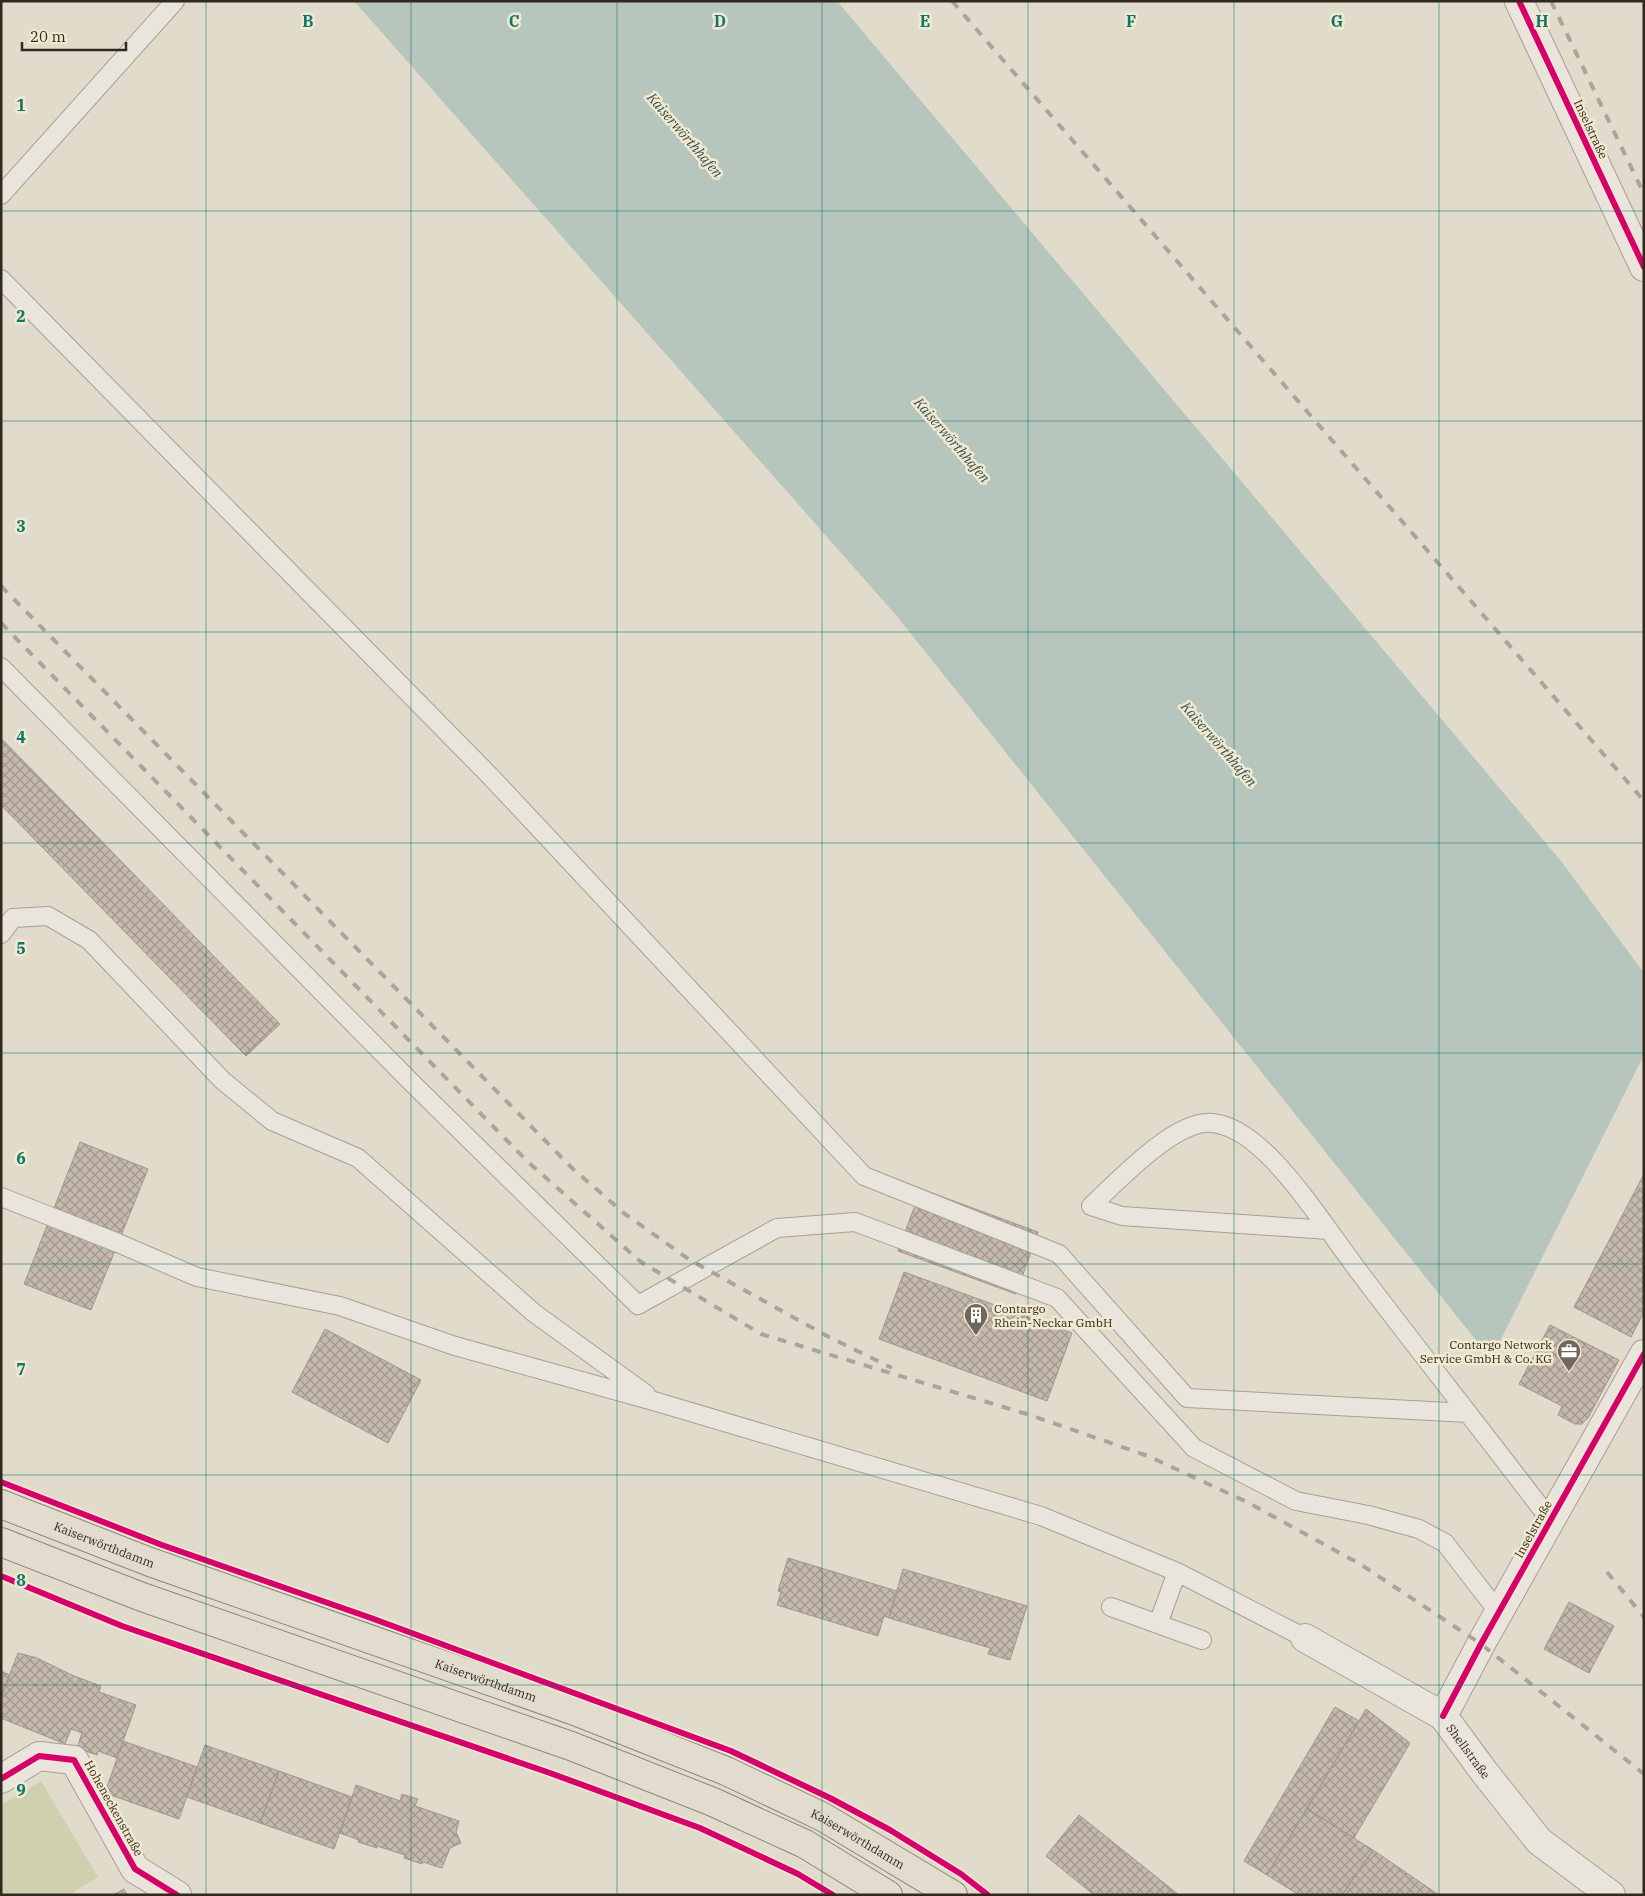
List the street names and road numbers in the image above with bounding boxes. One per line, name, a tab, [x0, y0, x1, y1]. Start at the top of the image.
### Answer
street label: Inselstraße	[1571, 97, 1611, 161]
street label: Inselstraße	[1511, 1497, 1555, 1561]
street label: Kaiserwörthdamm	[52, 1518, 157, 1571]
street label: Kaiserwörthdamm	[433, 1655, 539, 1705]
street label: Shellstraße	[1444, 1721, 1494, 1781]
street label: Hoheneckenstraße	[81, 1757, 147, 1859]
street label: Kaiserwörthdamm	[809, 1805, 908, 1872]

